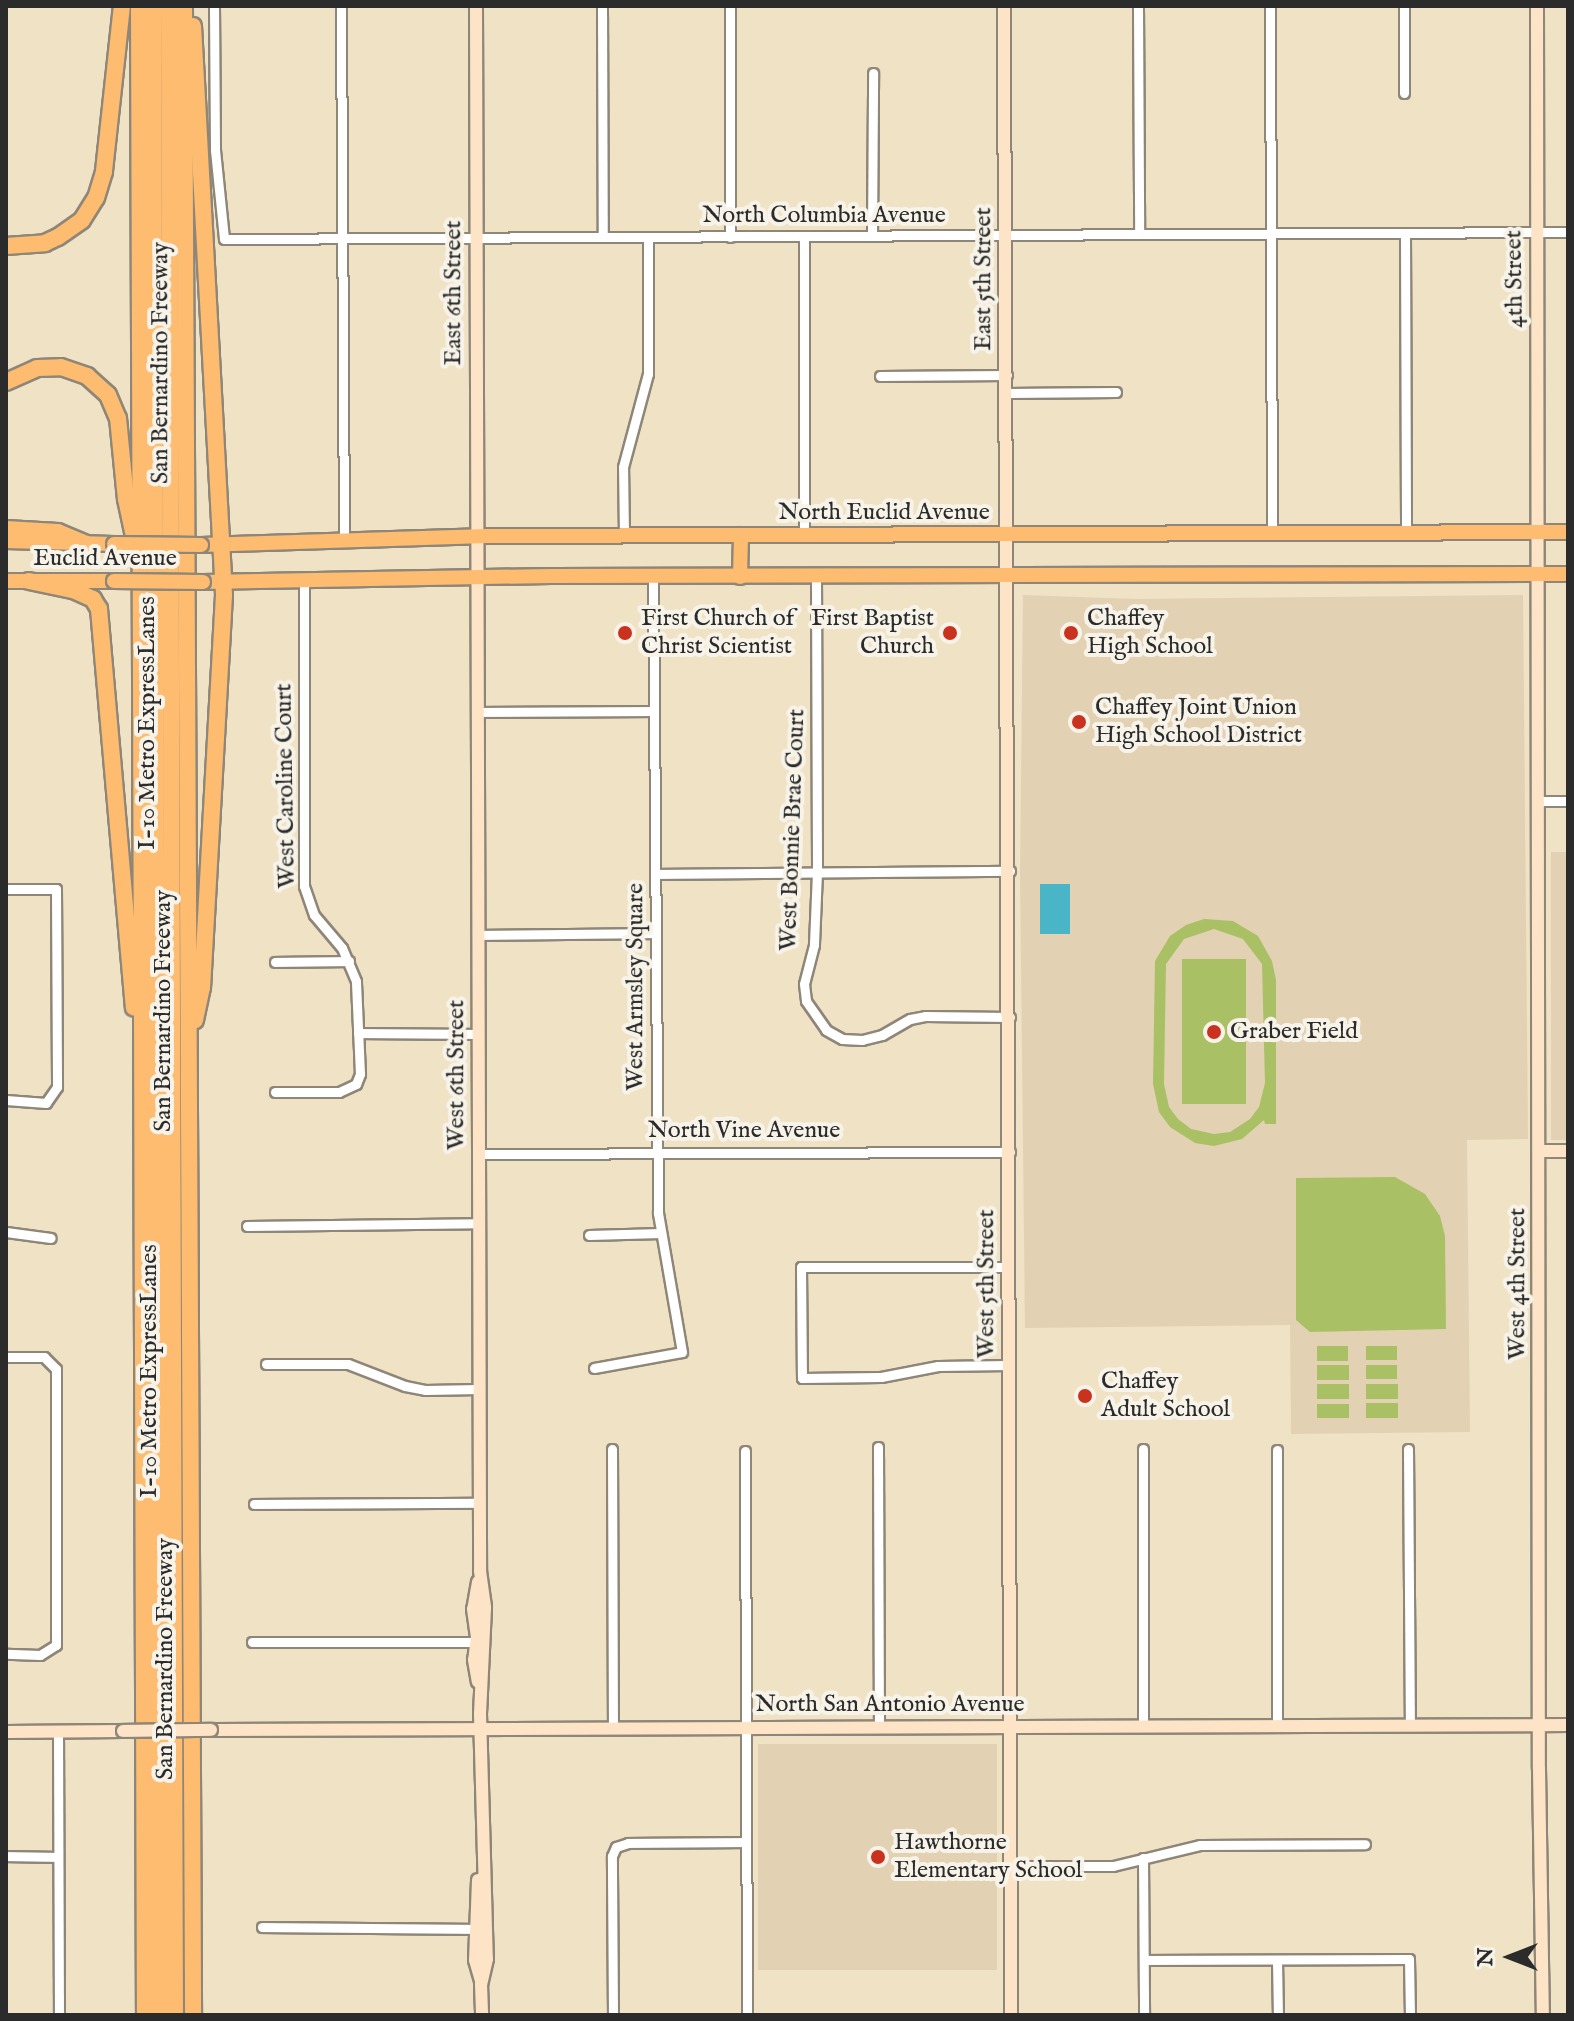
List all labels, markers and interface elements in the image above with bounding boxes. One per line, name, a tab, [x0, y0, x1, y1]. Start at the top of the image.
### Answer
street label: North Columbia Avenue	[702, 202, 946, 230]
street label: East 5th Street	[970, 207, 998, 351]
street label: East 6th Street	[440, 221, 468, 365]
street label: 4th Street	[1500, 230, 1530, 328]
street label: San Bernardino Freeway	[147, 242, 175, 484]
street label: North Euclid Avenue	[778, 499, 990, 527]
street label: Euclid Avenue	[33, 545, 177, 573]
street label: I-10 Metro ExpressLanes	[134, 596, 162, 850]
place label: First Church of Christ Scientist	[641, 605, 794, 661]
place label: First Baptist Church	[811, 605, 934, 661]
place label: Chaffey High School	[1087, 605, 1213, 661]
marker: First Church of Christ Scientist	[616, 624, 634, 642]
marker: First Baptist Church	[941, 624, 959, 642]
marker: Chaffey High School	[1062, 624, 1080, 642]
street label: West Caroline Court	[270, 683, 302, 889]
place label: Chaffey Joint Union High School District	[1095, 694, 1302, 750]
street label: West Bonnie Brae Court	[774, 708, 812, 952]
marker: Chaffey Joint Union High School District	[1070, 713, 1088, 731]
street label: West Armsley Square	[622, 883, 650, 1091]
street label: San Bernardino Freeway	[150, 890, 178, 1132]
street label: West 6th Street	[443, 1000, 471, 1150]
place label: Graber Field	[1230, 1018, 1358, 1046]
marker: Graber Field	[1205, 1023, 1223, 1041]
street label: North Vine Avenue	[648, 1117, 840, 1145]
street label: West 4th Street	[1504, 1208, 1532, 1360]
street label: West 5th Street	[973, 1209, 1001, 1359]
street label: I-10 Metro ExpressLanes	[136, 1244, 164, 1498]
place label: Chaffey Adult School	[1101, 1368, 1230, 1424]
marker: Chaffey Adult School	[1076, 1387, 1094, 1405]
street label: San Bernardino Freeway	[152, 1538, 180, 1780]
street label: North San Antonio Avenue	[755, 1691, 1025, 1719]
place label: Hawthorne Elementary School	[894, 1829, 1082, 1885]
marker: Hawthorne Elementary School	[869, 1848, 887, 1866]
north arrow	[1470, 1917, 1550, 1997]
text: N	[1472, 1947, 1500, 1967]

